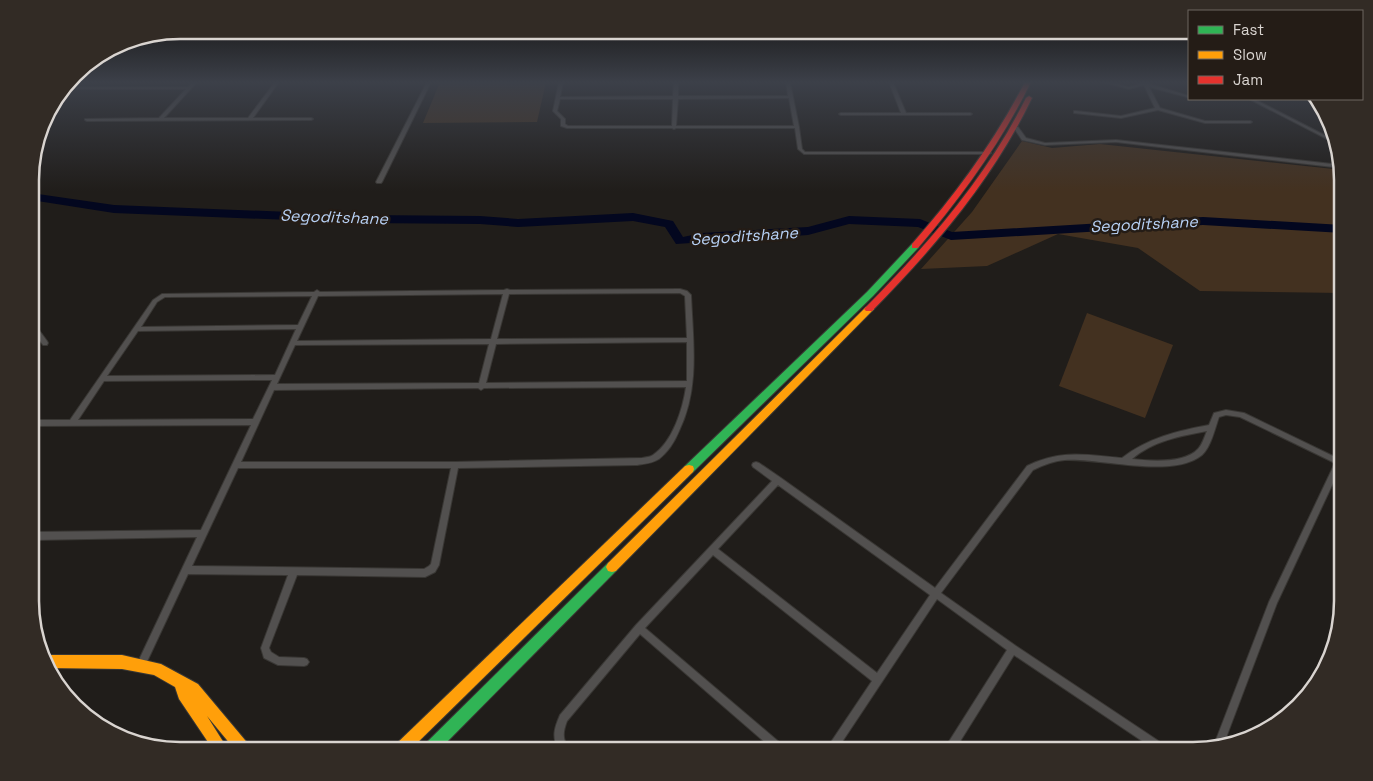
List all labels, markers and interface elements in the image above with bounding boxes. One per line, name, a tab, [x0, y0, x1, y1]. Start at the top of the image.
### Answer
legend	[1188, 10, 1363, 100]
text: Fast	[1233, 20, 1264, 39]
text: Slow	[1233, 45, 1267, 64]
text: Jam	[1233, 70, 1263, 89]
water label: Segoditshane	[280, 205, 389, 229]
water label: Segoditshane	[1090, 211, 1199, 237]
water label: Segoditshane	[690, 222, 799, 250]

